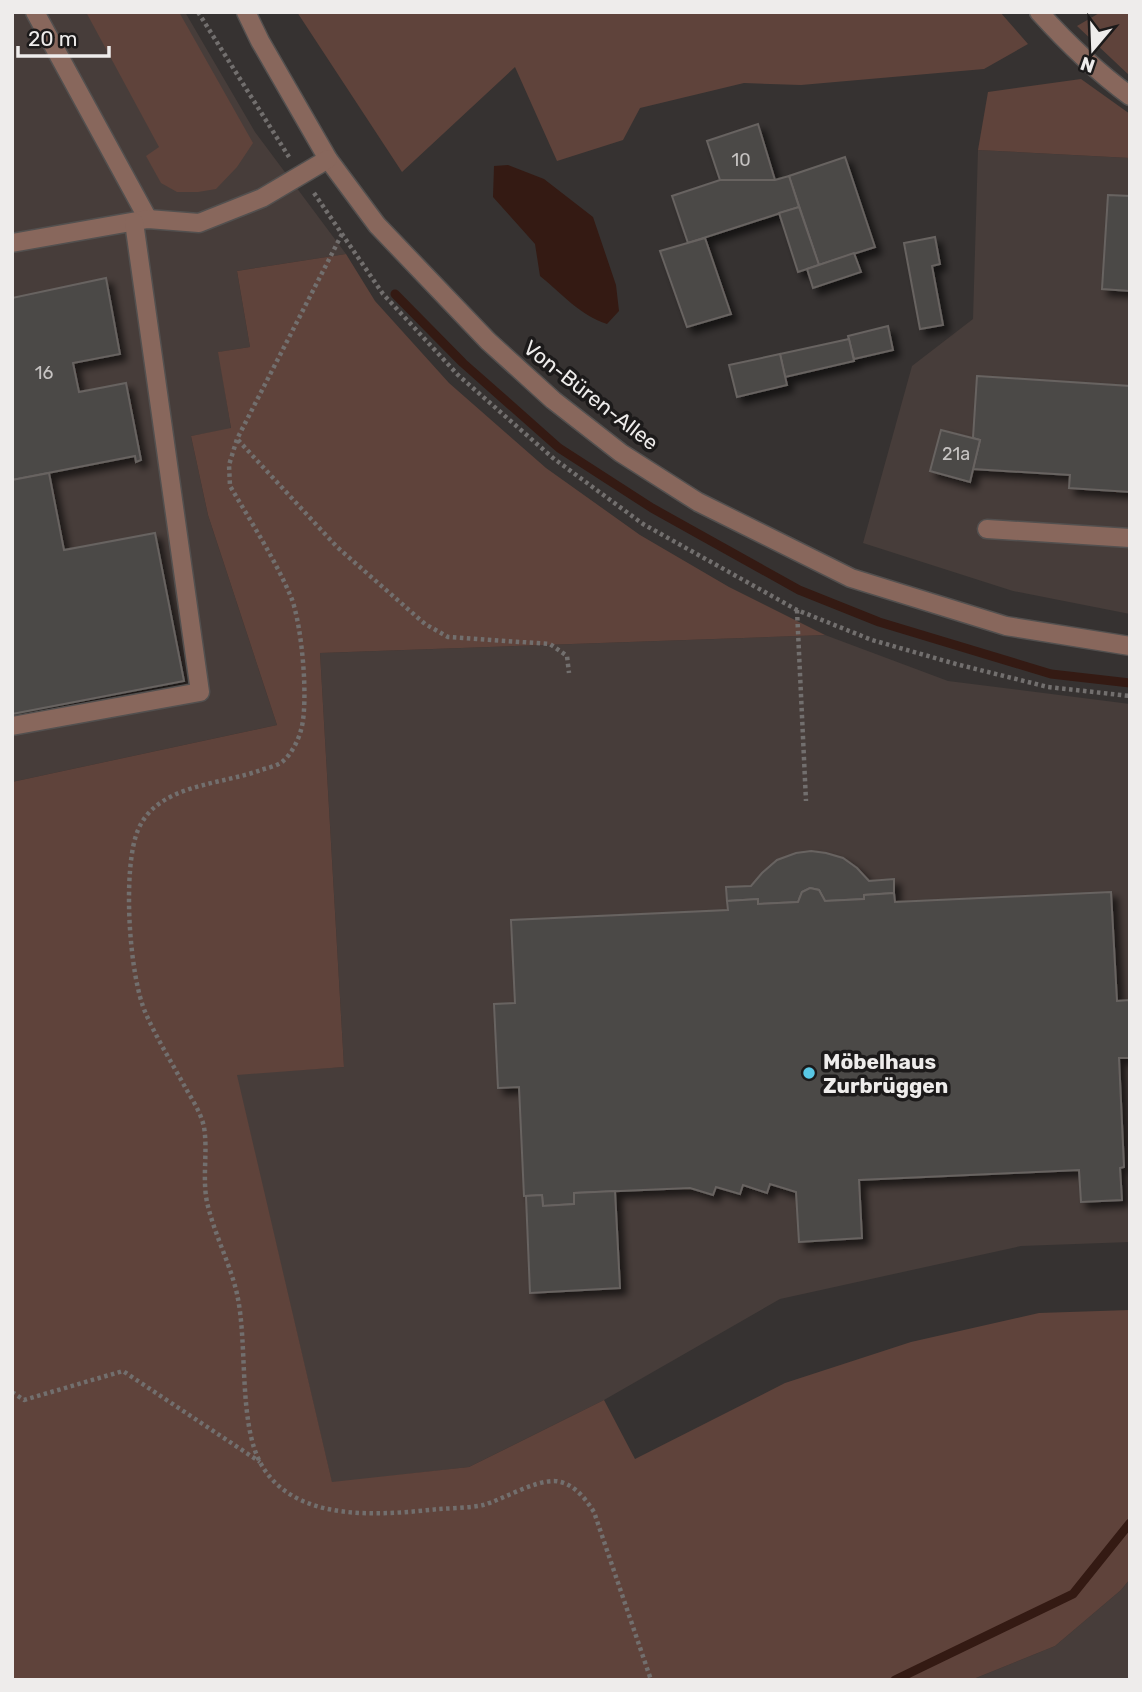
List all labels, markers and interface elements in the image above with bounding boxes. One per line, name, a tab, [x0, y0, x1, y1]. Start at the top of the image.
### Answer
scale bar	[18, 14, 108, 58]
north arrow	[1058, 14, 1128, 84]
text: 20 m	[28, 26, 77, 51]
text: N	[1077, 52, 1098, 78]
house number: 10	[731, 149, 751, 171]
street label: Von-Büren-Allee	[519, 335, 663, 455]
house number: 16	[35, 362, 53, 384]
house number: 21a	[942, 443, 970, 465]
place label: Möbelhaus Zurbrüggen	[823, 1049, 948, 1098]
marker: Möbelhaus Zurbrüggen	[801, 1065, 817, 1081]

